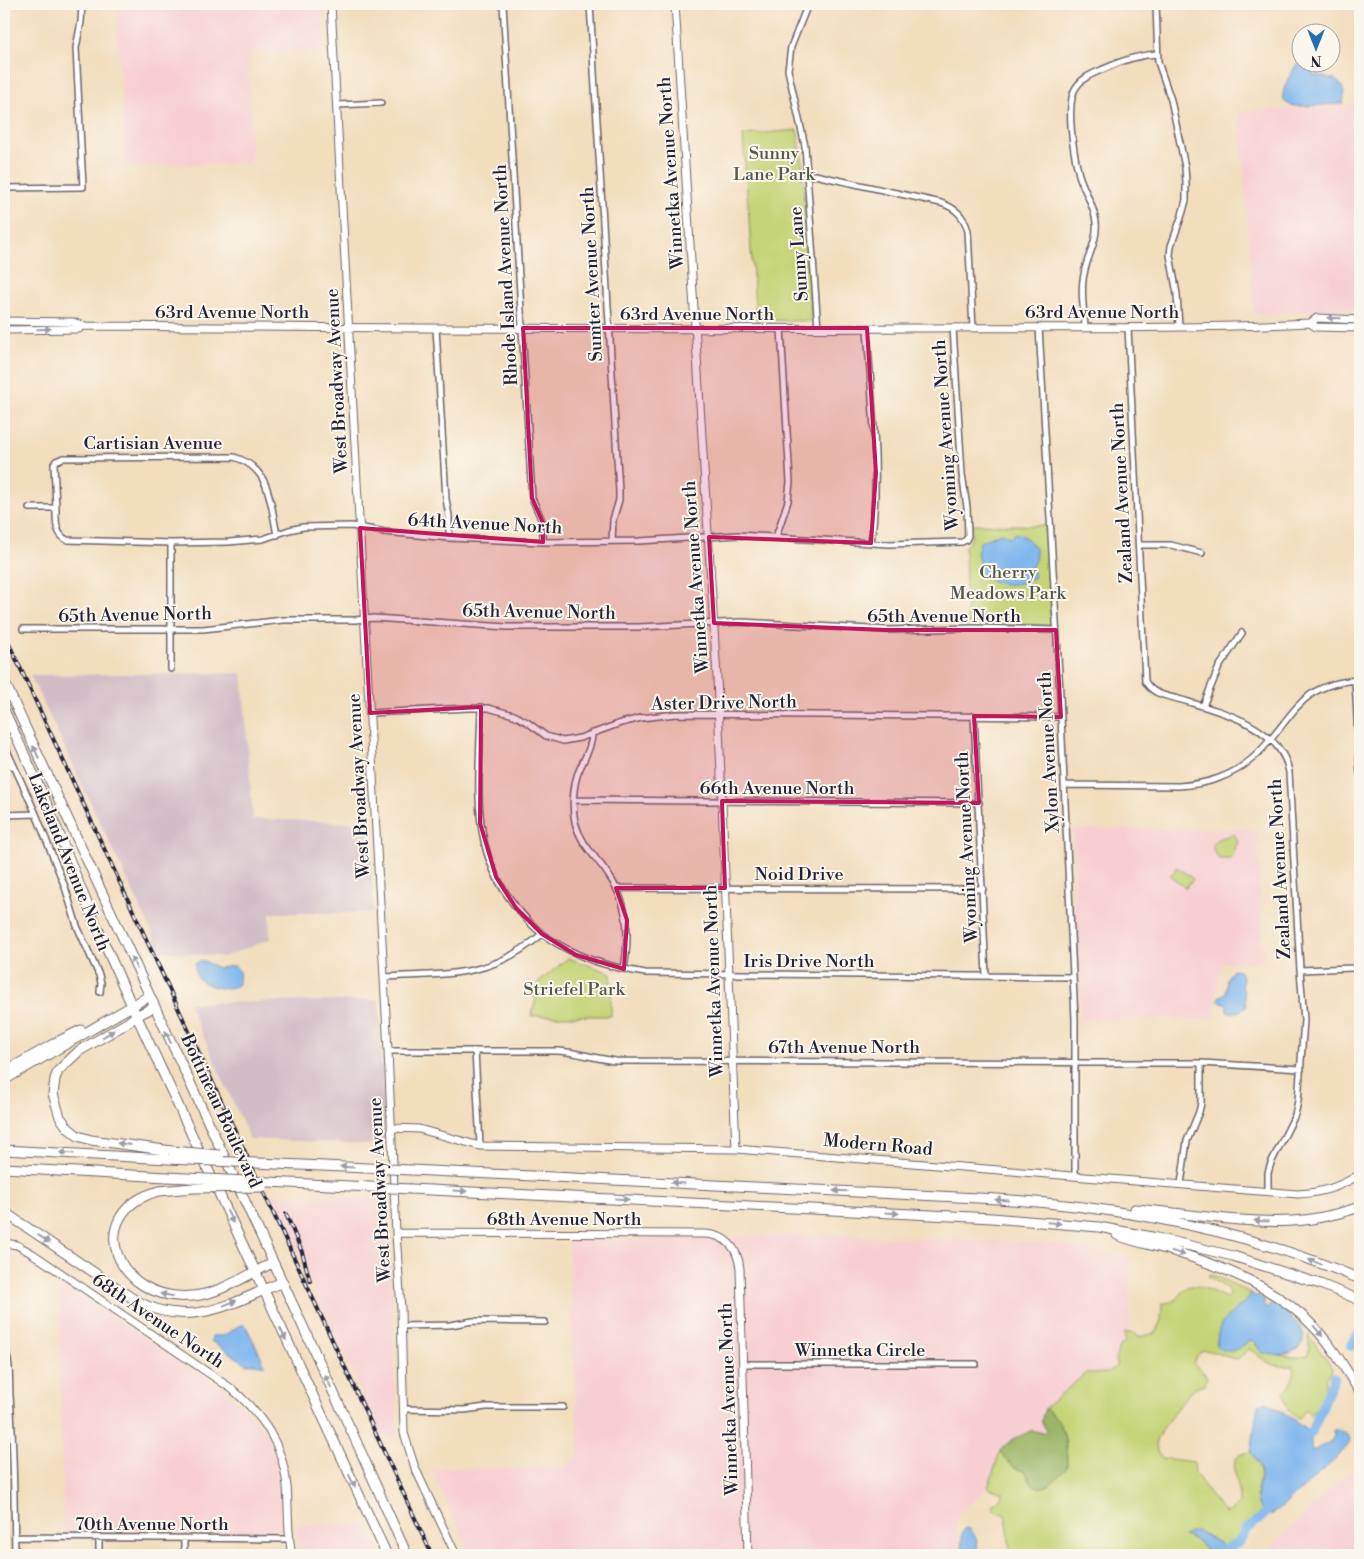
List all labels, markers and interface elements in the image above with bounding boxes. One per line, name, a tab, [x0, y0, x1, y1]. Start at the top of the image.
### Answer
north arrow	[1292, 22, 1342, 72]
text: N	[1310, 51, 1322, 69]
street label: Winnetka Avenue North	[653, 76, 689, 271]
park label: Sunny Lane Park	[733, 142, 817, 186]
street label: Rhode Island Avenue North	[489, 163, 523, 386]
street label: Sumter Avenue North	[576, 186, 608, 362]
street label: Sunny Lane	[784, 206, 814, 302]
street label: West Broadway Avenue	[321, 288, 353, 475]
street label: 63rd Avenue North	[155, 301, 309, 324]
street label: 63rd Avenue North	[1025, 301, 1179, 324]
street label: 63rd Avenue North	[620, 303, 774, 326]
one-way arrow	[1326, 314, 1342, 322]
one-way arrow	[36, 325, 52, 333]
street label: Wyoming Avenue North	[928, 338, 964, 533]
street label: Zealand Avenue North	[1106, 402, 1138, 584]
street label: Cartisian Avenue	[84, 432, 222, 455]
street label: Winnetka Avenue North	[678, 480, 714, 675]
street label: 64th Avenue North	[407, 508, 563, 540]
park label: Cherry Meadows Park	[950, 561, 1068, 605]
street label: 65th Avenue North	[462, 599, 616, 625]
street label: 65th Avenue North	[58, 602, 212, 628]
street label: 65th Avenue North	[867, 605, 1021, 628]
street label: Xylon Avenue North	[1033, 670, 1065, 834]
street label: Aster Drive North	[650, 690, 797, 716]
street label: West Broadway Avenue	[343, 693, 375, 880]
one-way arrow	[32, 745, 40, 759]
street label: Wyoming Avenue North	[950, 750, 984, 944]
street label: Lakeland Avenue North	[23, 769, 115, 955]
street label: 66th Avenue North	[700, 777, 855, 800]
street label: Zealand Avenue North	[1264, 778, 1296, 960]
street label: Noid Drive	[755, 863, 844, 886]
street label: Winnetka Avenue North	[699, 884, 729, 1079]
street label: Iris Drive North	[744, 950, 875, 973]
one-way arrow	[130, 956, 138, 970]
park label: Striefel Park	[523, 978, 626, 1001]
one-way arrow	[101, 1029, 114, 1038]
street label: Bottineau Boulevard	[175, 1029, 267, 1192]
one-way arrow	[164, 1030, 172, 1044]
street label: 67th Avenue North	[768, 1036, 920, 1059]
street label: West Broadway Avenue	[364, 1097, 396, 1284]
street label: Modern Road	[822, 1129, 934, 1161]
one-way arrow	[116, 1140, 132, 1148]
one-way arrow	[58, 1148, 74, 1156]
one-way arrow	[339, 1162, 355, 1170]
one-way arrow	[669, 1179, 685, 1187]
one-way arrow	[832, 1187, 848, 1195]
one-way arrow	[452, 1188, 468, 1196]
one-way arrow	[994, 1195, 1010, 1203]
one-way arrow	[615, 1196, 631, 1204]
street label: 68th Avenue North	[487, 1208, 642, 1231]
one-way arrow	[884, 1209, 900, 1217]
one-way arrow	[226, 1210, 235, 1225]
one-way arrow	[1252, 1216, 1268, 1224]
one-way arrow	[1046, 1220, 1062, 1228]
one-way arrow	[38, 1234, 51, 1244]
one-way arrow	[1171, 1249, 1186, 1257]
one-way arrow	[1307, 1258, 1322, 1266]
street label: 68th Avenue North	[87, 1268, 229, 1374]
one-way arrow	[159, 1291, 175, 1299]
one-way arrow	[223, 1298, 237, 1306]
street label: Winnetka Avenue North	[714, 1302, 744, 1497]
one-way arrow	[1312, 1325, 1324, 1337]
one-way arrow	[280, 1327, 288, 1341]
street label: Winnetka Circle	[794, 1339, 925, 1362]
one-way arrow	[324, 1374, 332, 1388]
one-way arrow	[348, 1474, 356, 1488]
street label: 70th Avenue North	[75, 1513, 229, 1536]

